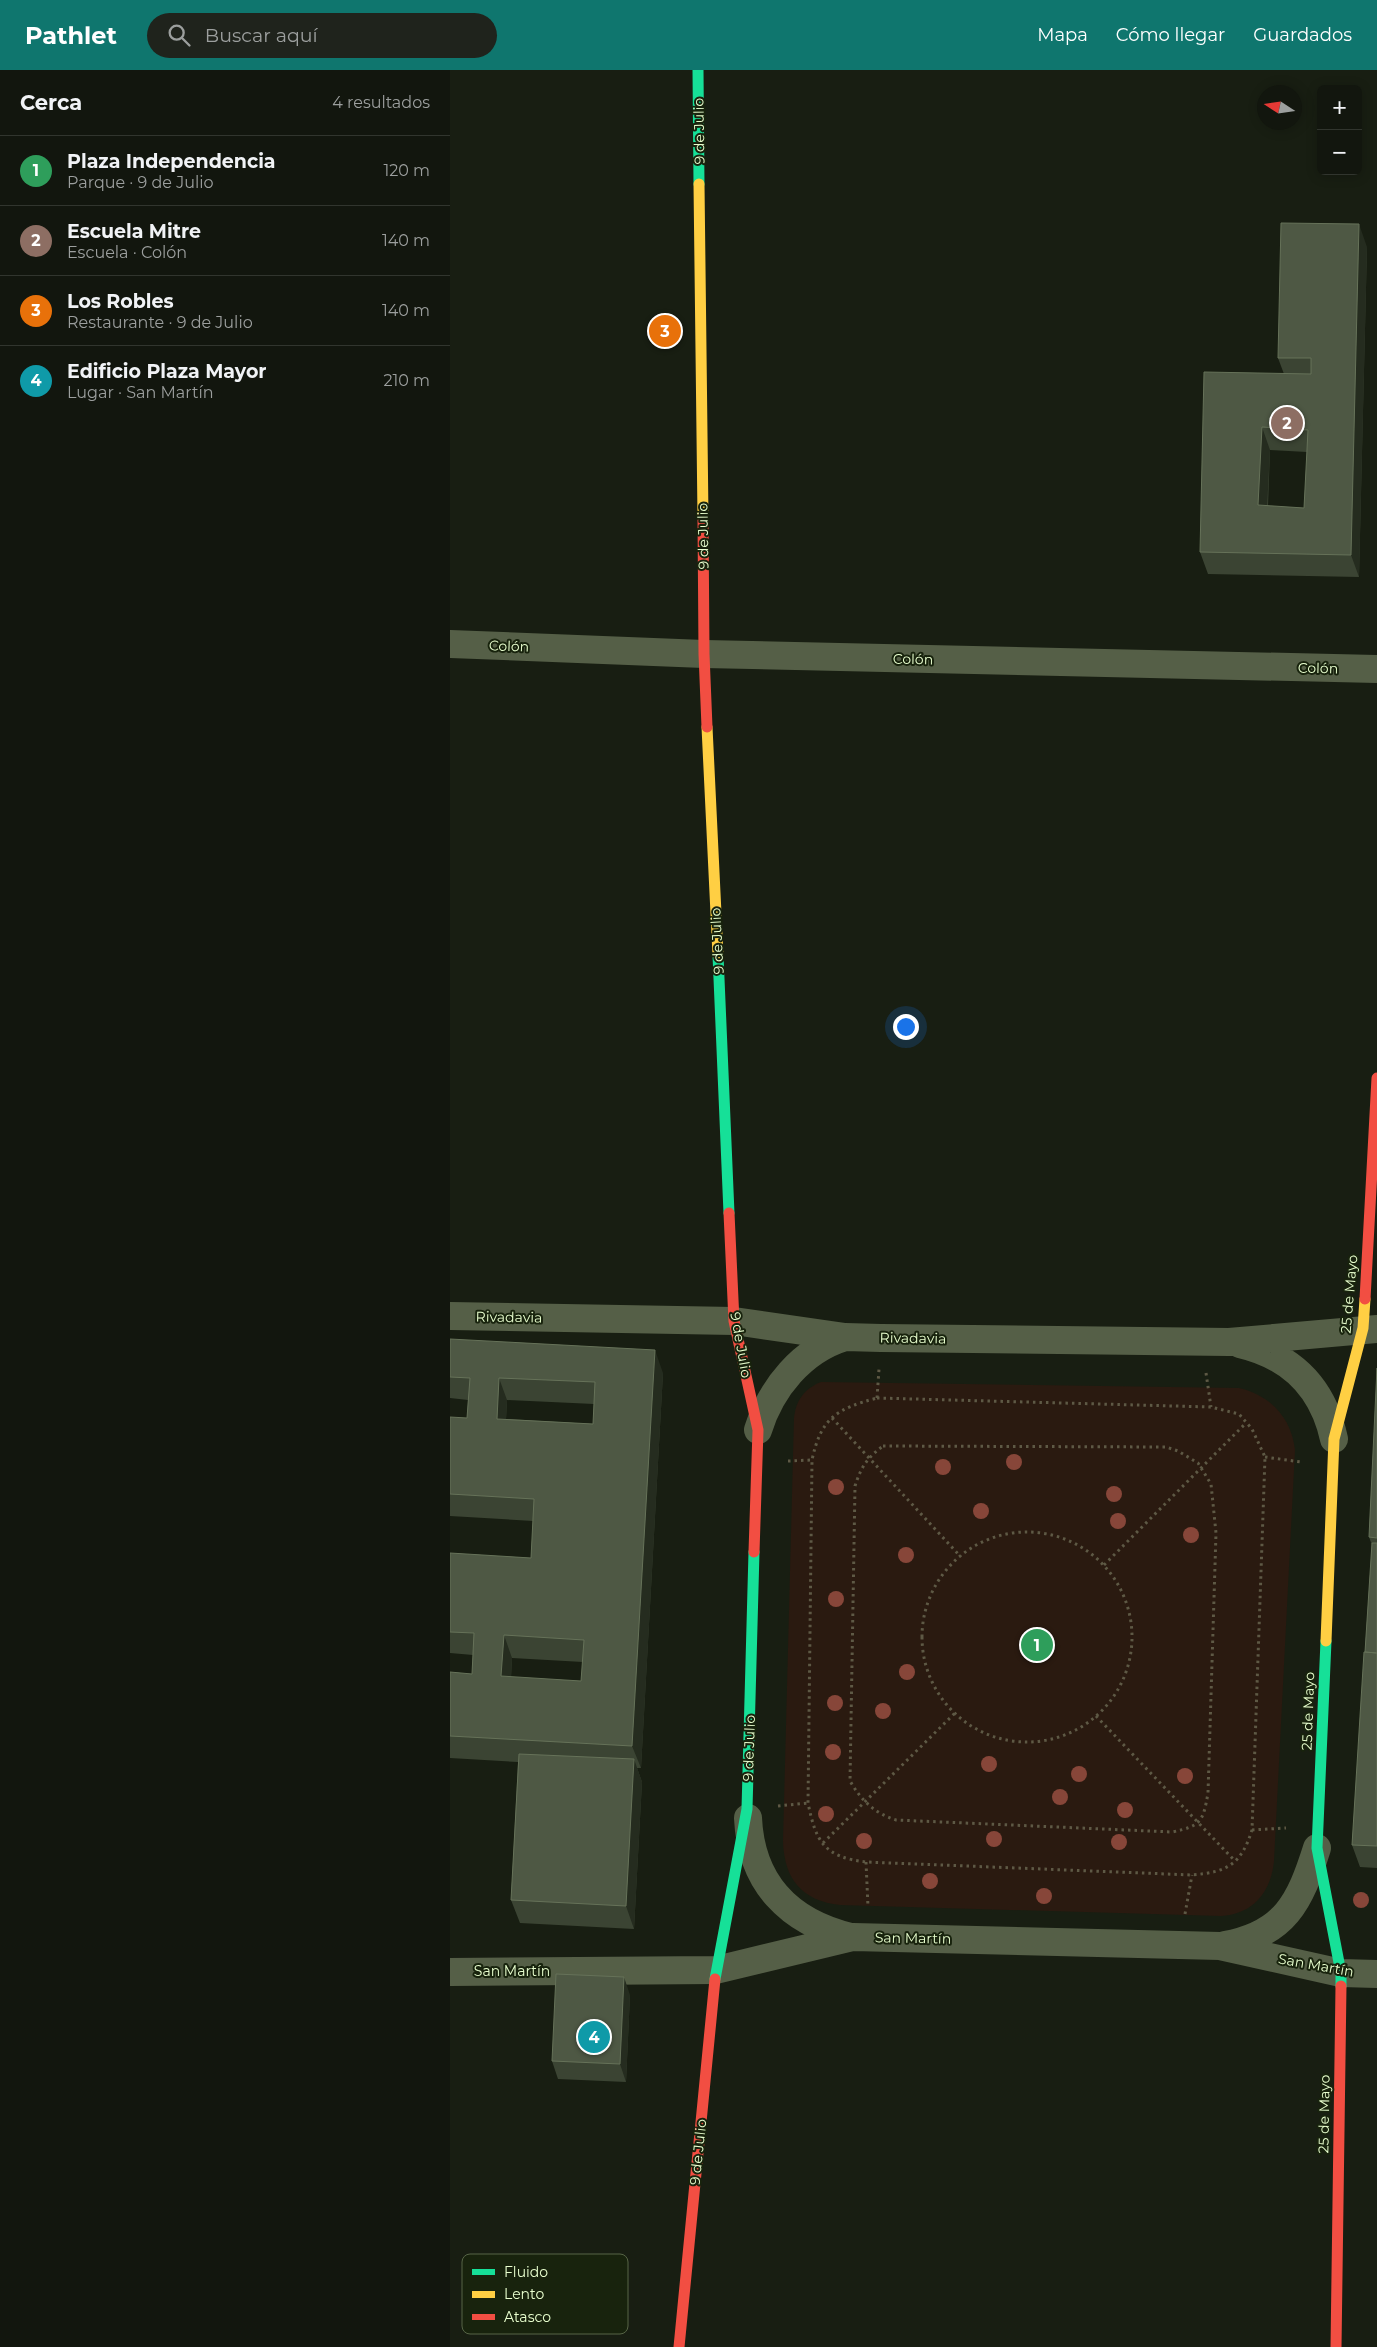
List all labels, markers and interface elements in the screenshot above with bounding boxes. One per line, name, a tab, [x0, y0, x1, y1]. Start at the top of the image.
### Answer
search box	[147, 13, 497, 58]
text: Pathlet	[25, 21, 117, 50]
icon: search	[165, 21, 193, 49]
text: Buscar aquí	[205, 24, 318, 47]
text: Mapa	[1037, 24, 1088, 46]
text: Cómo llegar	[1116, 24, 1225, 46]
text: Guardados	[1253, 24, 1352, 46]
north arrow	[1257, 85, 1302, 130]
map controls	[1317, 85, 1362, 175]
button: +	[1317, 85, 1362, 130]
text: Cerca	[20, 90, 82, 115]
text: 4 resultados	[332, 93, 430, 112]
street label: 9 de Julio	[689, 97, 709, 164]
button: −	[1317, 130, 1362, 175]
text: Plaza Independencia	[67, 150, 276, 173]
text: 1	[33, 161, 39, 180]
text: 120 m	[383, 161, 430, 180]
text: Parque · 9 de Julio	[67, 173, 214, 192]
text: Escuela Mitre	[67, 220, 201, 243]
text: 2	[31, 231, 41, 250]
text: 140 m	[382, 231, 430, 250]
text: Escuela · Colón	[67, 243, 187, 262]
text: Los Robles	[67, 290, 174, 313]
text: 3	[31, 301, 41, 320]
text: 140 m	[382, 301, 430, 320]
pin: 3	[649, 312, 681, 350]
text: Restaurante · 9 de Julio	[67, 313, 253, 332]
text: Edificio Plaza Mayor	[67, 360, 267, 383]
text: 4	[30, 371, 42, 390]
text: 210 m	[383, 371, 430, 390]
text: Lugar · San Martín	[67, 383, 214, 402]
pin: 2	[1271, 404, 1303, 442]
street label: 9 de Julio	[693, 502, 713, 569]
street label: Colón	[488, 636, 530, 656]
street label: Colón	[893, 650, 933, 668]
street label: Colón	[1298, 659, 1338, 677]
street label: 9 de Julio	[706, 907, 728, 975]
your location	[893, 1014, 919, 1040]
street label: 25 de Mayo	[1337, 1254, 1361, 1334]
street label: Rivadavia	[475, 1307, 543, 1327]
street label: 9 de Julio	[726, 1311, 756, 1380]
street label: Rivadavia	[879, 1328, 947, 1348]
pin: 1	[1021, 1626, 1053, 1664]
street label: 25 de Mayo	[1298, 1671, 1318, 1751]
street label: 9 de Julio	[739, 1714, 759, 1782]
street label: San Martín	[875, 1928, 951, 1948]
street label: San Martín	[1277, 1950, 1355, 1980]
street label: San Martín	[474, 1962, 550, 1980]
pin: 4	[578, 2018, 610, 2056]
street label: 25 de Mayo	[1314, 2074, 1334, 2153]
street label: 9 de Julio	[686, 2118, 710, 2186]
legend	[462, 2254, 628, 2334]
text: Fluido	[504, 2263, 548, 2281]
text: Lento	[504, 2285, 544, 2303]
text: Atasco	[504, 2308, 551, 2326]

